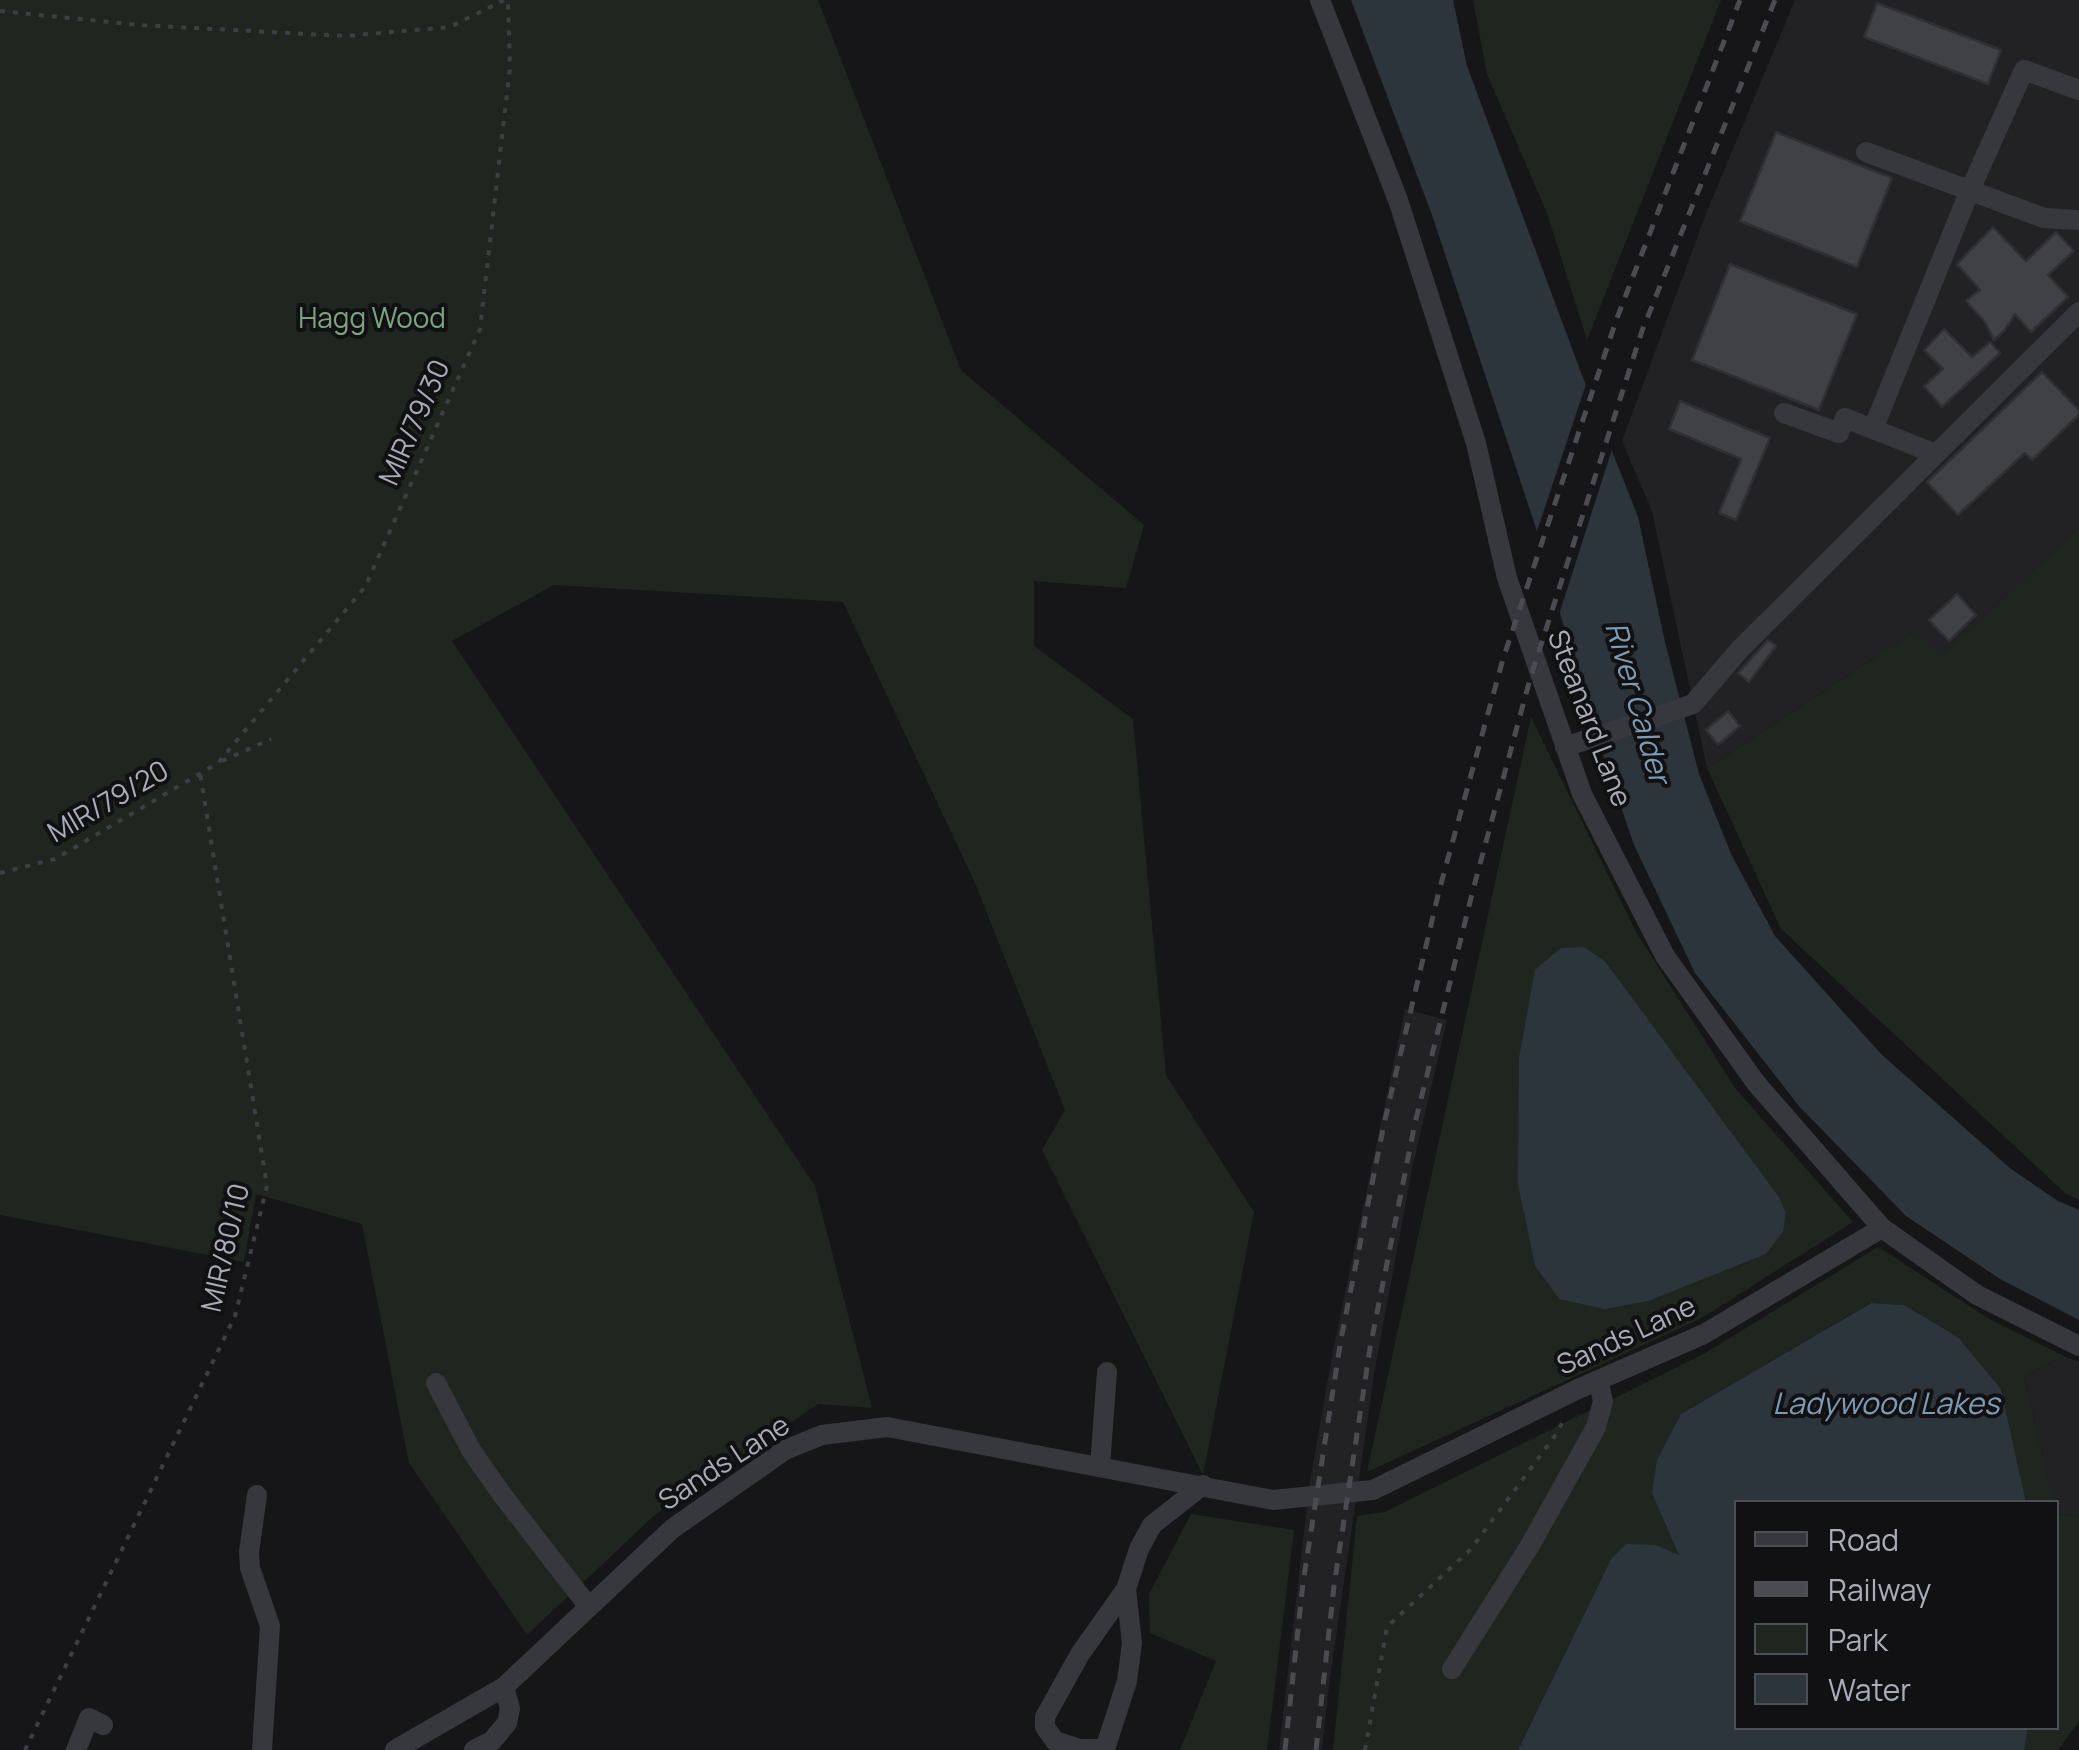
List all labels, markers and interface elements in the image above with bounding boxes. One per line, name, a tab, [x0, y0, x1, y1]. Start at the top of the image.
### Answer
park label: Hagg Wood	[298, 303, 446, 337]
street label: MIR/79/30	[374, 355, 458, 491]
water label: River Calder	[1596, 618, 1676, 788]
street label: Steanard Lane	[1539, 626, 1637, 812]
street label: MIR/79/20	[43, 755, 175, 851]
street label: MIR/80/10	[196, 1181, 258, 1315]
street label: Sands Lane	[1552, 1290, 1702, 1384]
water label: Ladywood Lakes	[1772, 1388, 2000, 1424]
street label: Sands Lane	[653, 1409, 797, 1519]
legend	[1734, 1500, 2059, 1730]
text: Road	[1828, 1519, 1899, 1560]
text: Railway	[1828, 1569, 1931, 1610]
text: Park	[1828, 1619, 1888, 1660]
text: Water	[1828, 1669, 1911, 1710]

